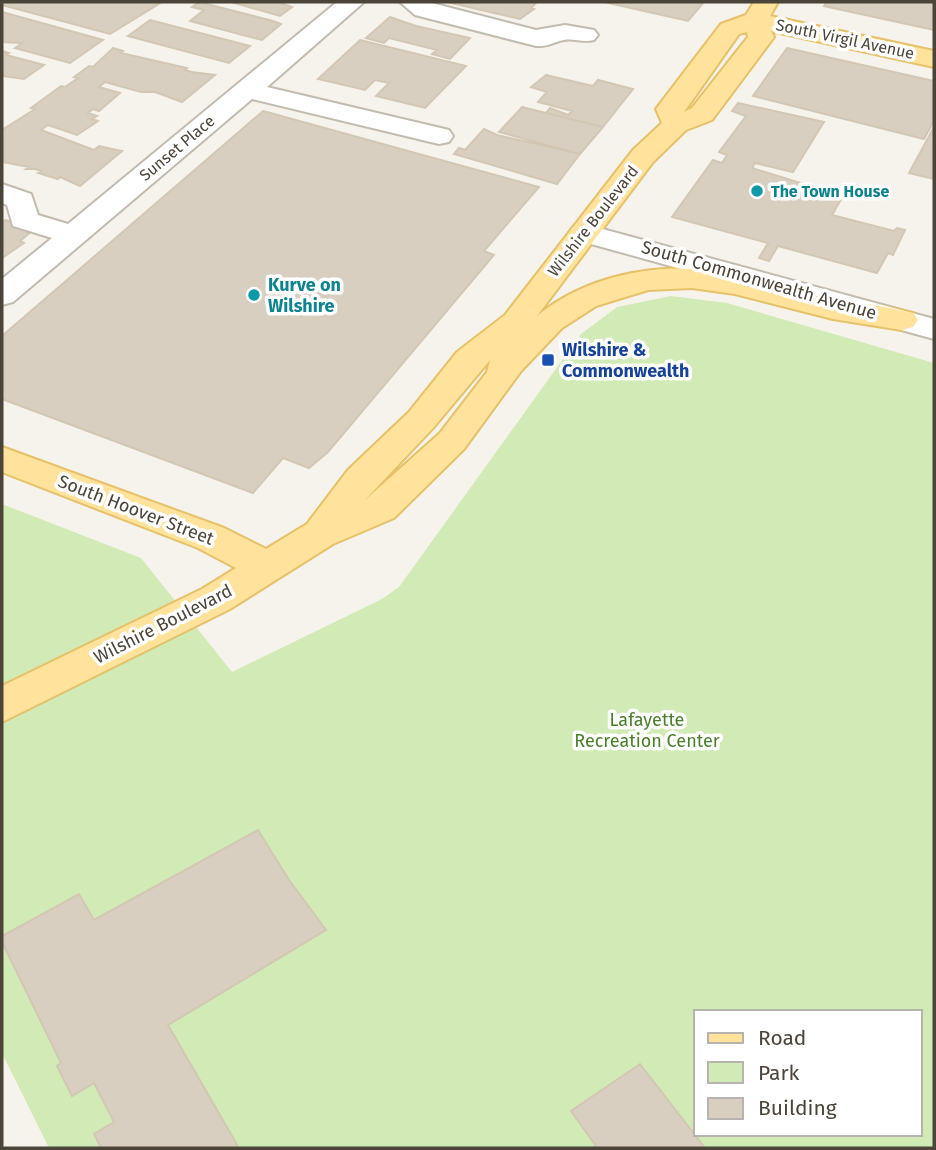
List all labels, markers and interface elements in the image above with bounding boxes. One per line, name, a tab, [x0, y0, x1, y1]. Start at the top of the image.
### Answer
street label: South Virgil Avenue	[774, 15, 916, 63]
street label: Sunset Place	[136, 111, 218, 185]
street label: Wilshire Boulevard	[544, 162, 642, 280]
place label: The Town House	[771, 182, 889, 201]
marker: The Town House	[749, 183, 765, 199]
street label: South Commonwealth Avenue	[639, 236, 879, 324]
place label: Kurve on Wilshire	[268, 274, 341, 317]
marker: Kurve on Wilshire	[246, 287, 262, 303]
place label: Wilshire & Commonwealth	[562, 339, 689, 382]
marker: Wilshire & Commonwealth	[540, 352, 556, 368]
street label: South Hoover Street	[55, 470, 217, 550]
street label: Wilshire Boulevard	[90, 580, 236, 668]
park label: Lafayette Recreation Center	[574, 709, 720, 752]
legend	[694, 1010, 922, 1136]
text: Road	[758, 1025, 806, 1051]
text: Park	[758, 1060, 800, 1086]
text: Building	[758, 1095, 837, 1121]

